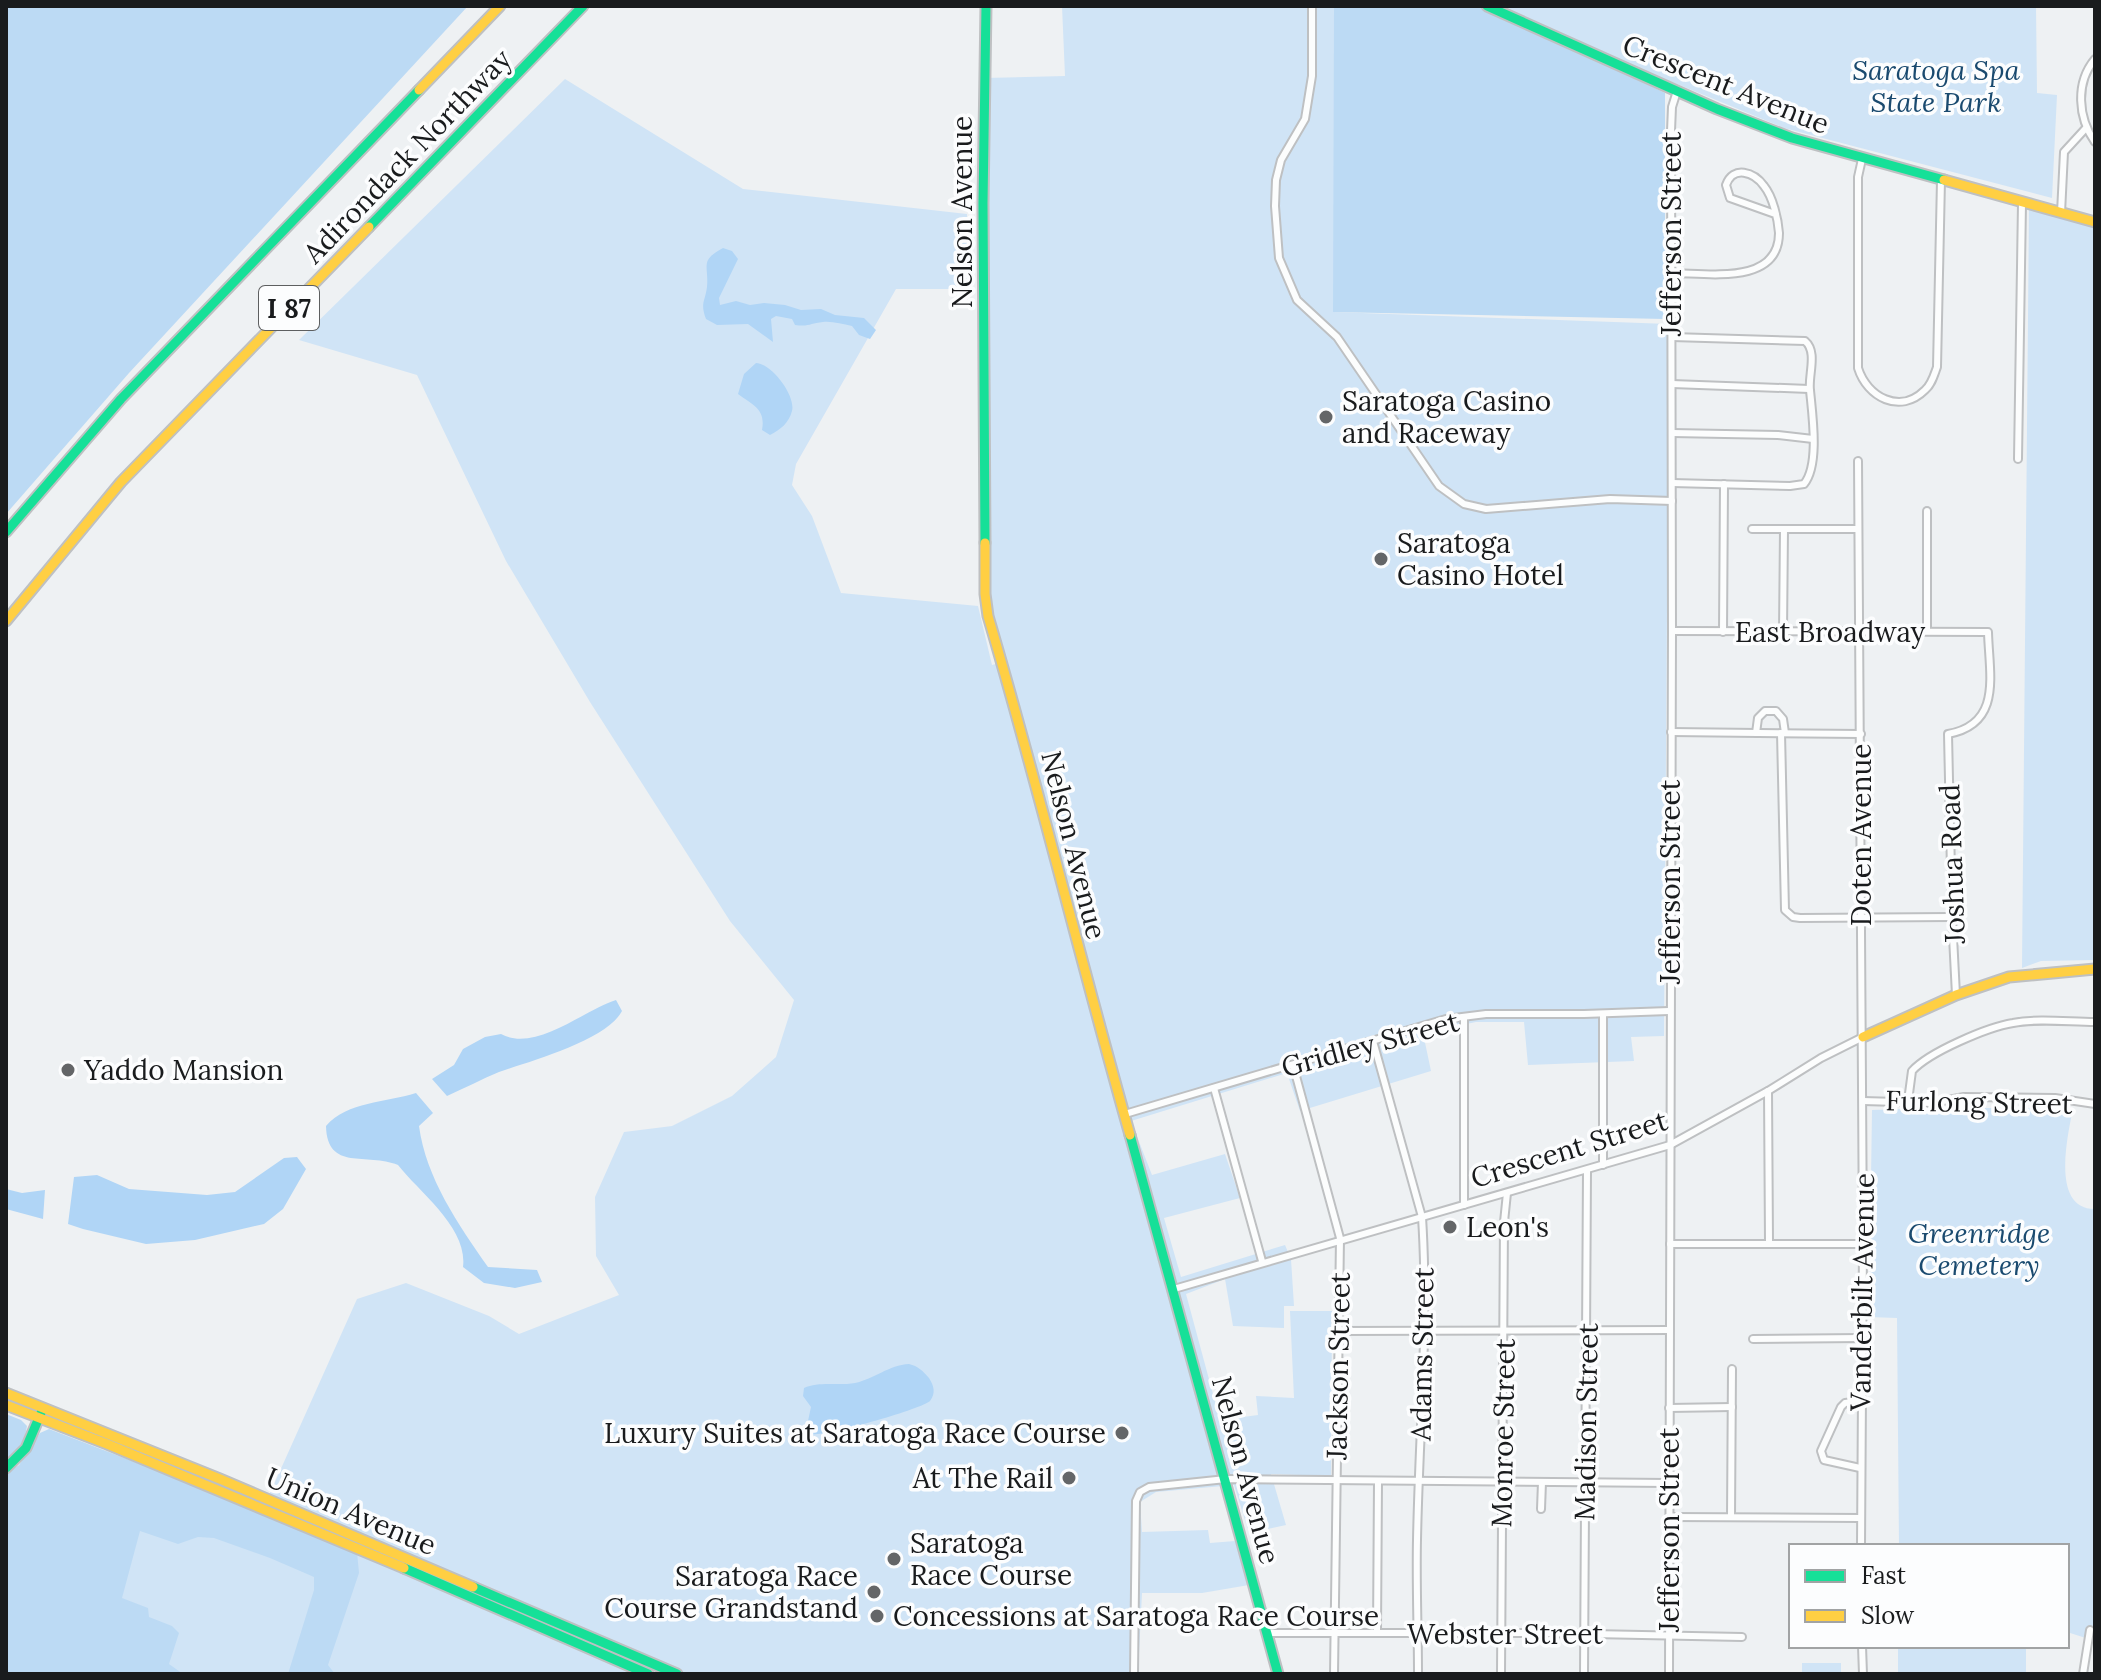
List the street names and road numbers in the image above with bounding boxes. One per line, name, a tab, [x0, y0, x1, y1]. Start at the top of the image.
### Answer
street label: Crescent Avenue	[1617, 26, 1835, 142]
street label: Adirondack Northway	[295, 41, 519, 271]
street label: Nelson Avenue	[944, 116, 980, 308]
street label: Jefferson Street	[1653, 132, 1689, 337]
road number: I 87	[259, 286, 319, 330]
street label: East Broadway	[1735, 614, 1926, 650]
street label: Doten Avenue	[1843, 744, 1879, 926]
street label: Nelson Avenue	[1033, 747, 1115, 943]
street label: Jefferson Street	[1652, 780, 1688, 985]
street label: Joshua Road	[1931, 783, 1973, 946]
street label: Gridley Street	[1277, 1003, 1463, 1085]
street label: Furlong Street	[1885, 1082, 2073, 1122]
street label: Crescent Street	[1466, 1102, 1672, 1196]
street label: Vanderbilt Avenue	[1842, 1173, 1882, 1412]
street label: Adams Street	[1402, 1267, 1442, 1442]
street label: Jackson Street	[1318, 1272, 1358, 1461]
street label: Madison Street	[1566, 1323, 1606, 1521]
street label: Monroe Street	[1483, 1338, 1523, 1528]
street label: Nelson Avenue	[1204, 1372, 1288, 1568]
street label: Jefferson Street	[1651, 1428, 1687, 1633]
street label: Union Avenue	[260, 1459, 442, 1563]
street label: Webster Street	[1407, 1616, 1603, 1652]

